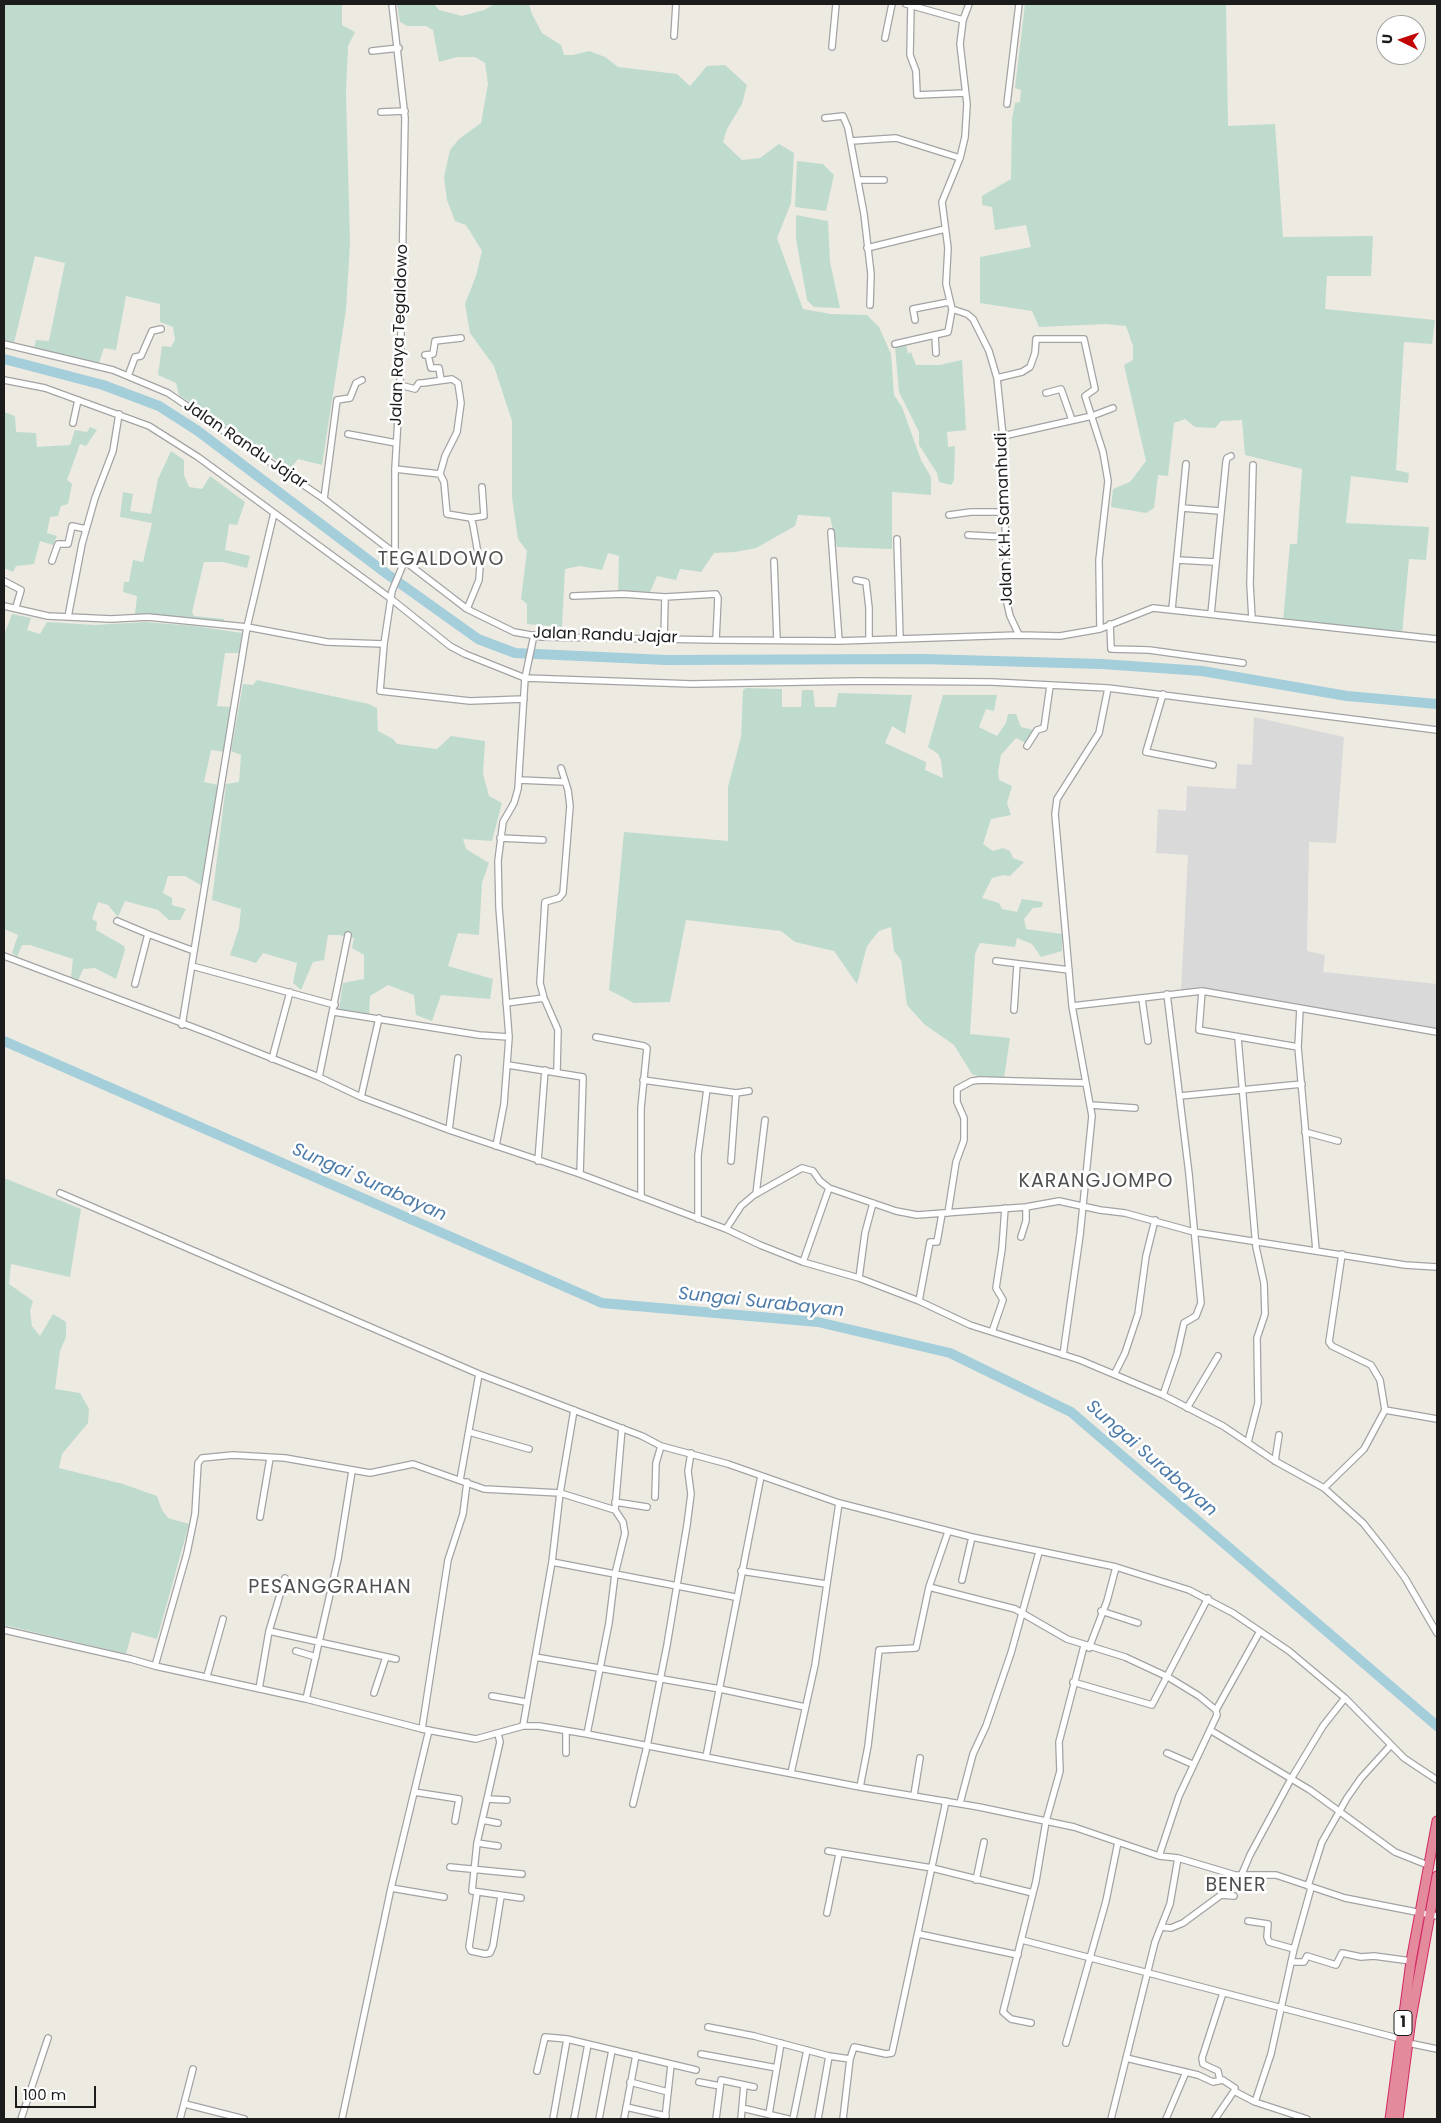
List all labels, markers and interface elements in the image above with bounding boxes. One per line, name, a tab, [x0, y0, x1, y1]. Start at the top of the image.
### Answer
north arrow	[1376, 15, 1426, 65]
text: U	[1377, 33, 1397, 45]
street label: Jalan Raya Tegaldowo	[387, 244, 413, 426]
street label: Jalan Randu Jajar	[180, 397, 310, 493]
street label: Jalan K.H. Samanhudi	[992, 432, 1018, 606]
district label: TEGALDOWO	[377, 549, 505, 571]
street label: Jalan Randu Jajar	[532, 624, 678, 648]
water label: Sungai Surabayan	[288, 1139, 450, 1227]
district label: KARANGJOMPO	[1017, 1171, 1175, 1193]
water label: Sungai Surabayan	[677, 1284, 845, 1322]
water label: Sungai Surabayan	[1081, 1396, 1221, 1522]
district label: PESANGGRAHAN	[247, 1577, 413, 1599]
district label: BENER	[1205, 1875, 1267, 1897]
road number: 1	[1394, 2010, 1412, 2036]
scale bar	[18, 2076, 99, 2108]
text: 100 m	[23, 2084, 66, 2105]

